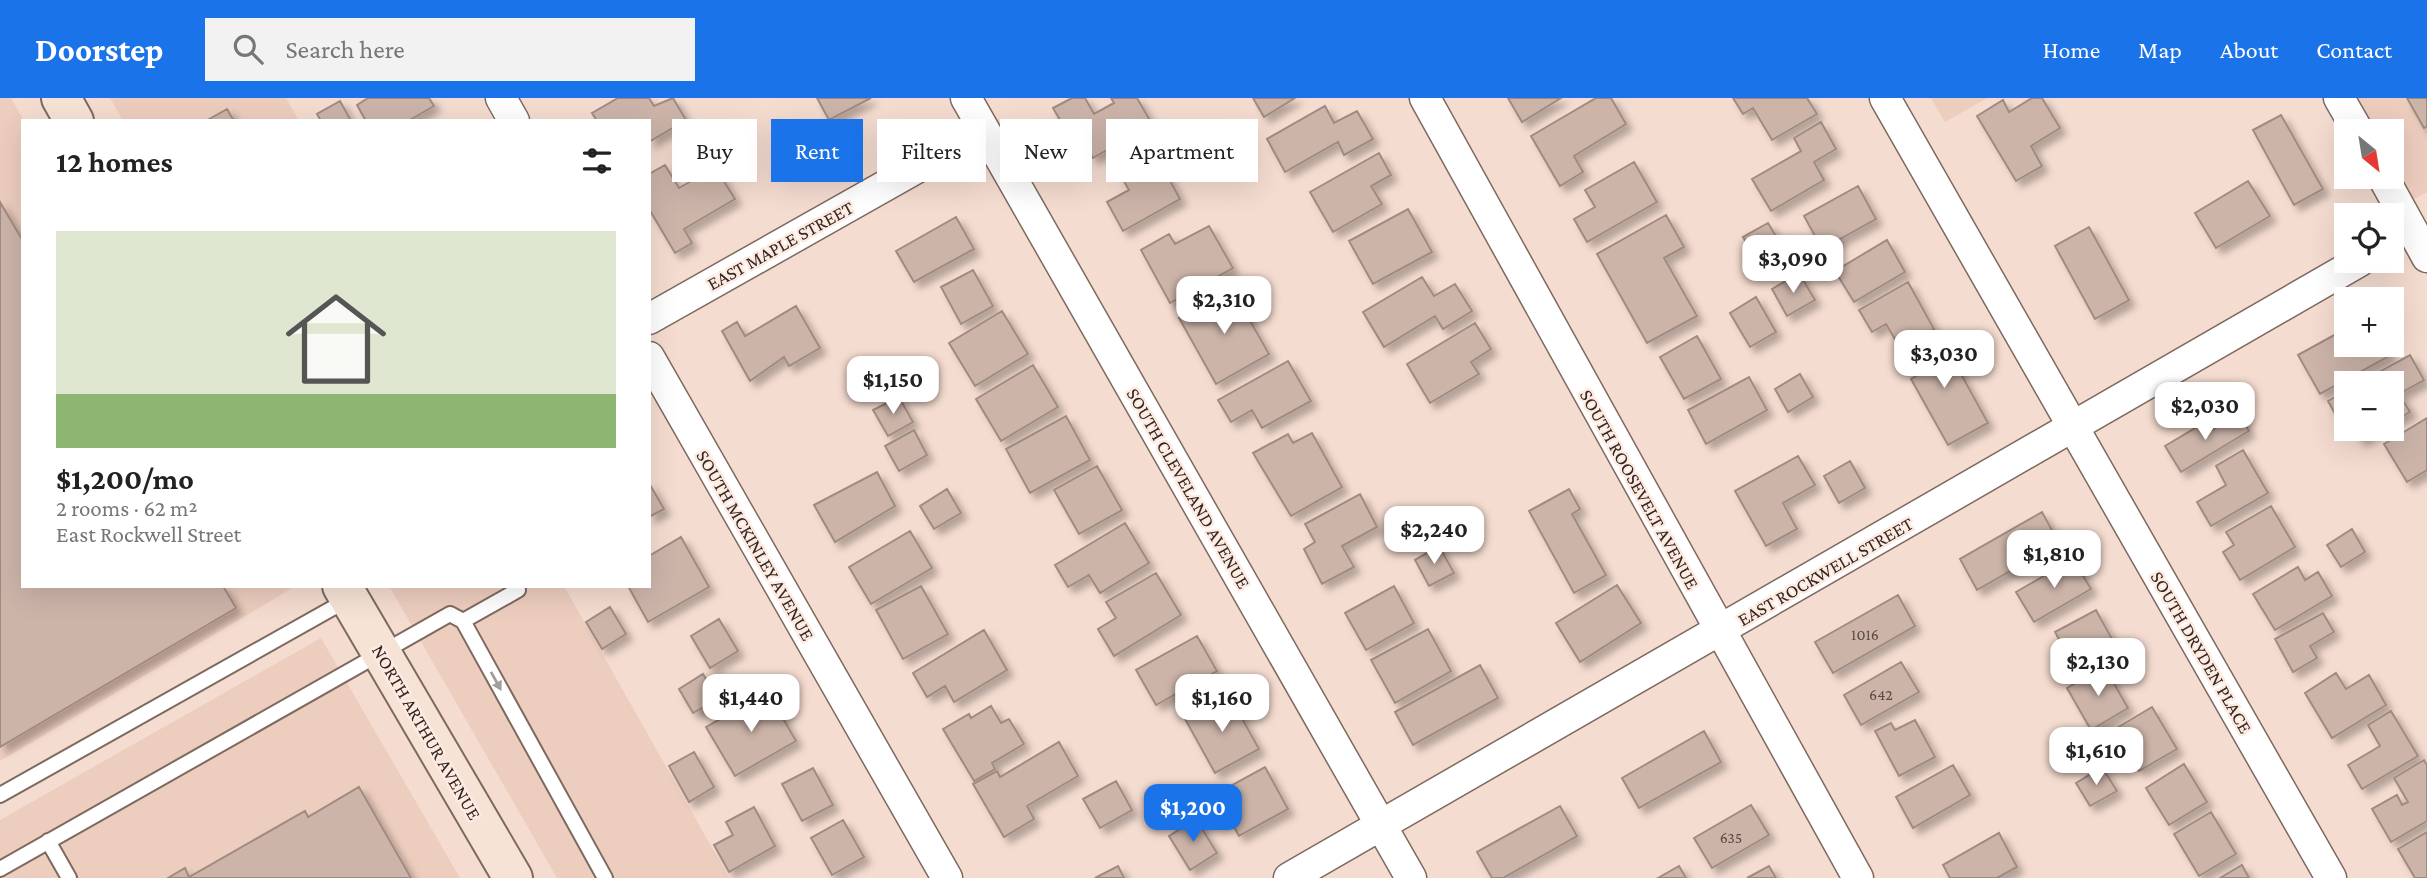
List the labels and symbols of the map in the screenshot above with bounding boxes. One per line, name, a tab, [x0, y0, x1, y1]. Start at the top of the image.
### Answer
north arrow	[2334, 119, 2404, 189]
street label: EAST MAPLE STREET	[704, 196, 858, 294]
pin: $3,090	[1736, 236, 1850, 295]
pin: $2,310	[1167, 276, 1281, 336]
pin: $3,030	[1887, 330, 2001, 390]
pin: $1,150	[836, 356, 950, 416]
pin: $2,030	[2148, 382, 2262, 442]
street label: SOUTH CLEVELAND AVENUE	[1122, 384, 1255, 592]
street label: SOUTH ROOSEVELT AVENUE	[1576, 386, 1703, 593]
street label: SOUTH MCKINLEY AVENUE	[692, 446, 819, 644]
pin: $2,240	[1377, 506, 1491, 566]
street label: EAST ROCKWELL STREET	[1734, 512, 1917, 630]
pin: $1,810	[1997, 531, 2111, 590]
street label: SOUTH DRYDEN PLACE	[2147, 568, 2257, 737]
house number: 1016	[1851, 626, 1879, 643]
pin: $2,130	[2041, 638, 2155, 698]
street label: NORTH ARTHUR AVENUE	[368, 641, 485, 823]
one-way arrow	[490, 671, 502, 691]
pin: $1,440	[694, 674, 808, 734]
pin: $1,160	[1165, 674, 1279, 734]
house number: 642	[1869, 686, 1893, 703]
pin: $1,610	[2039, 728, 2153, 787]
pin: $1,200	[1136, 784, 1250, 844]
house number: 635	[1720, 829, 1742, 846]

